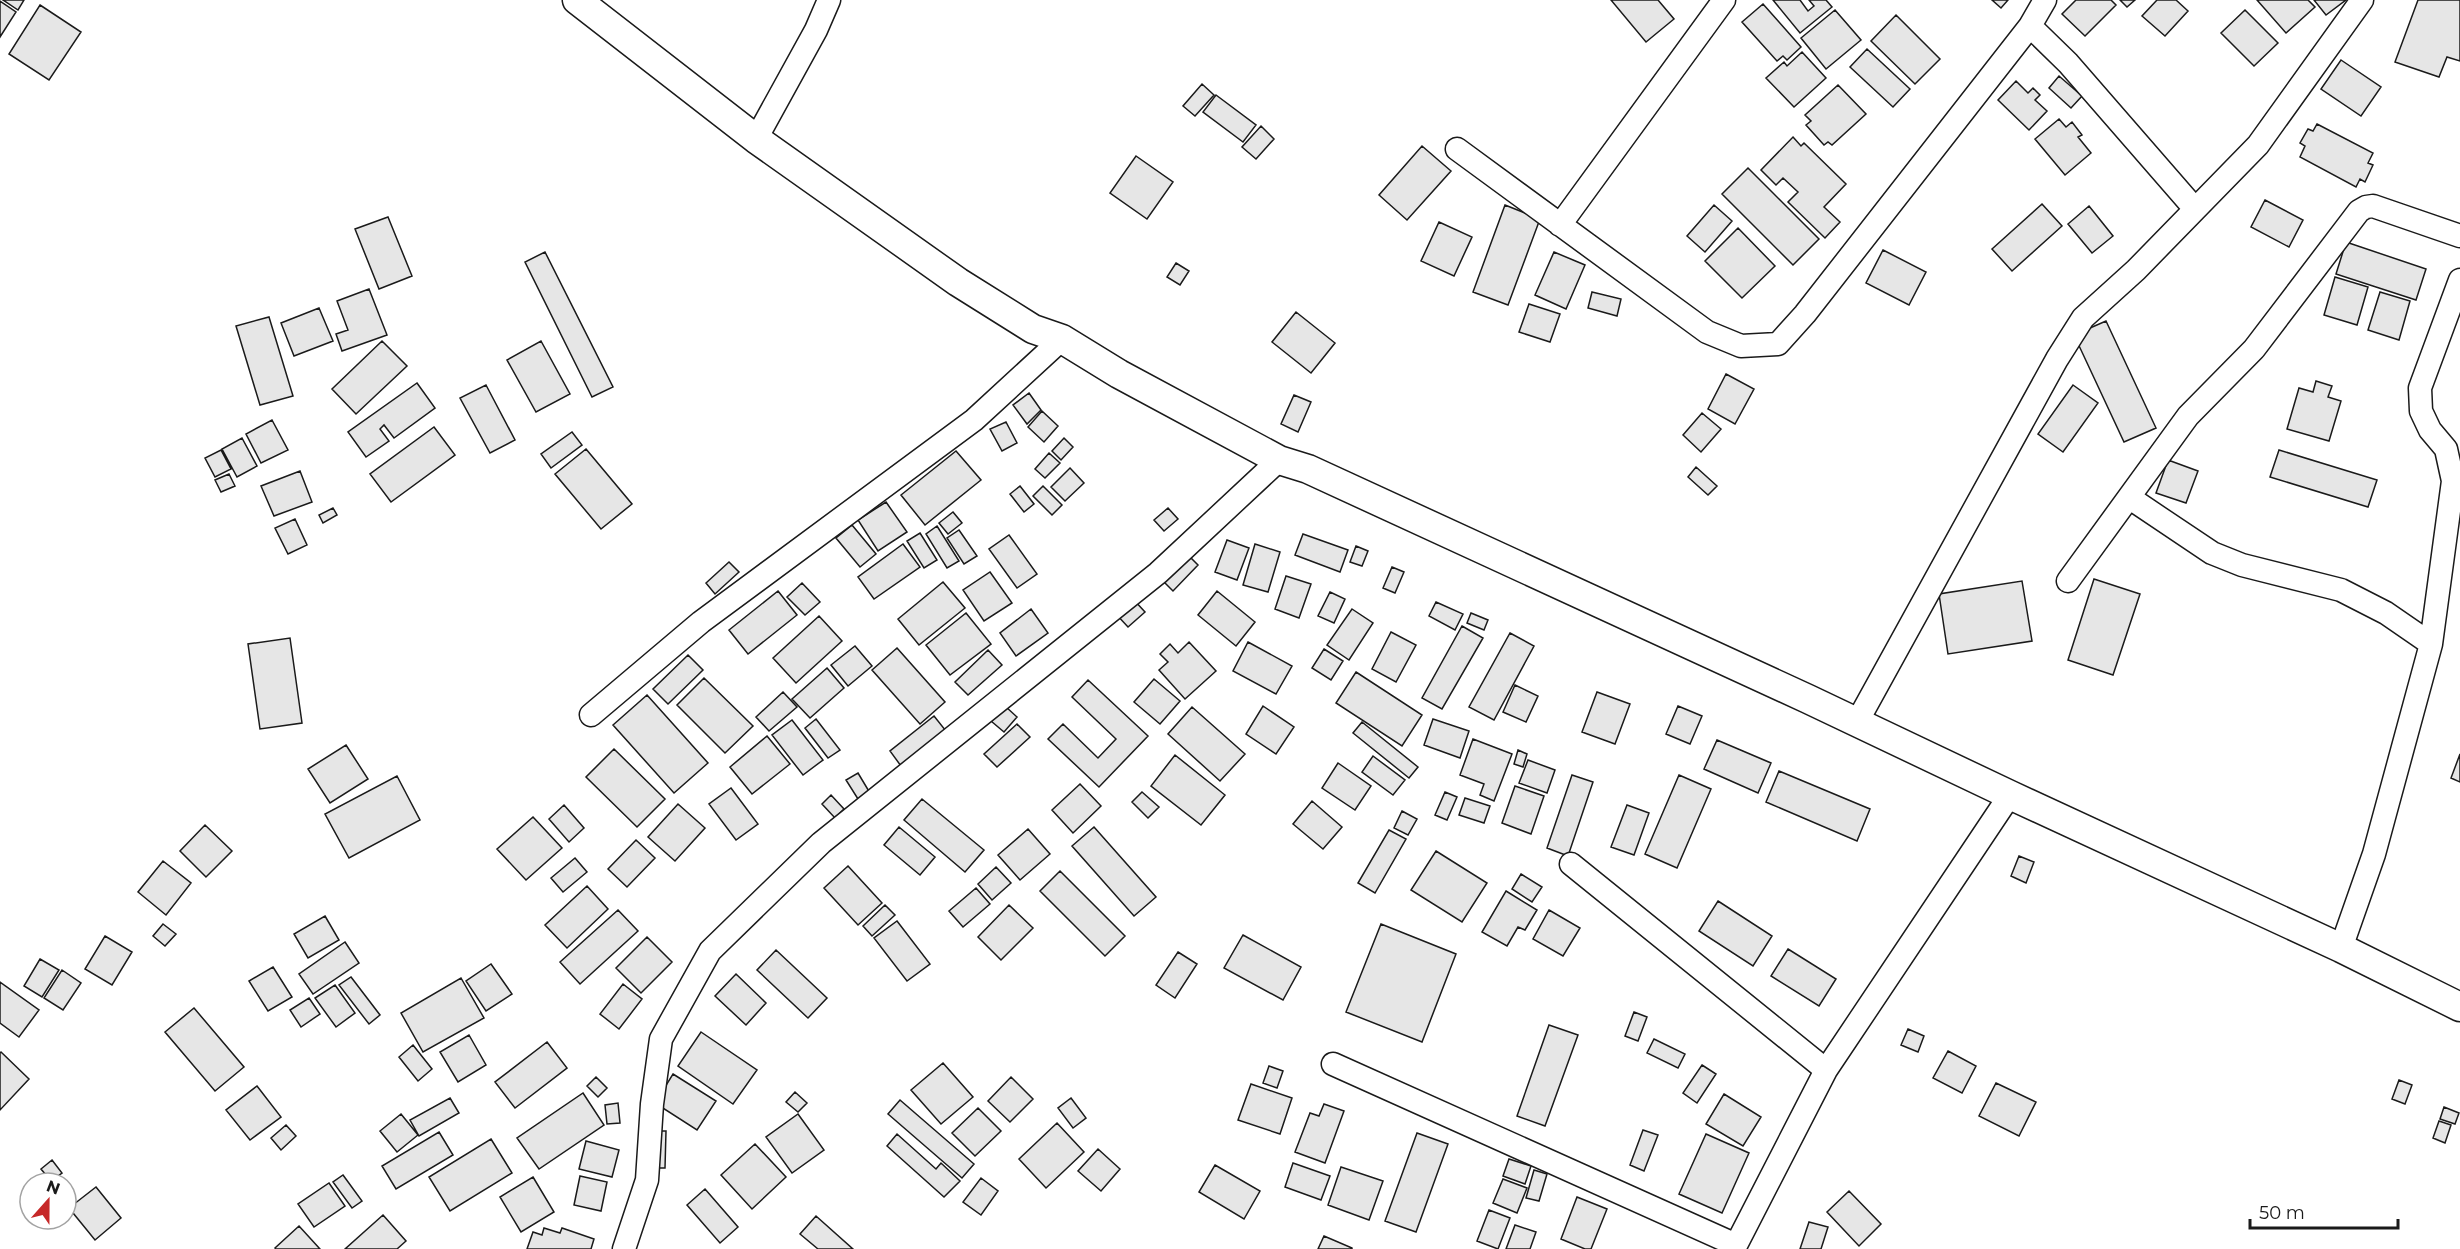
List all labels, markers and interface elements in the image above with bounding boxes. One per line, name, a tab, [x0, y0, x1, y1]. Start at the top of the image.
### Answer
north arrow	[18, 1171, 78, 1231]
text: N	[44, 1176, 63, 1199]
scale bar	[2250, 1192, 2398, 1230]
text: 50 m	[2259, 1202, 2305, 1224]

